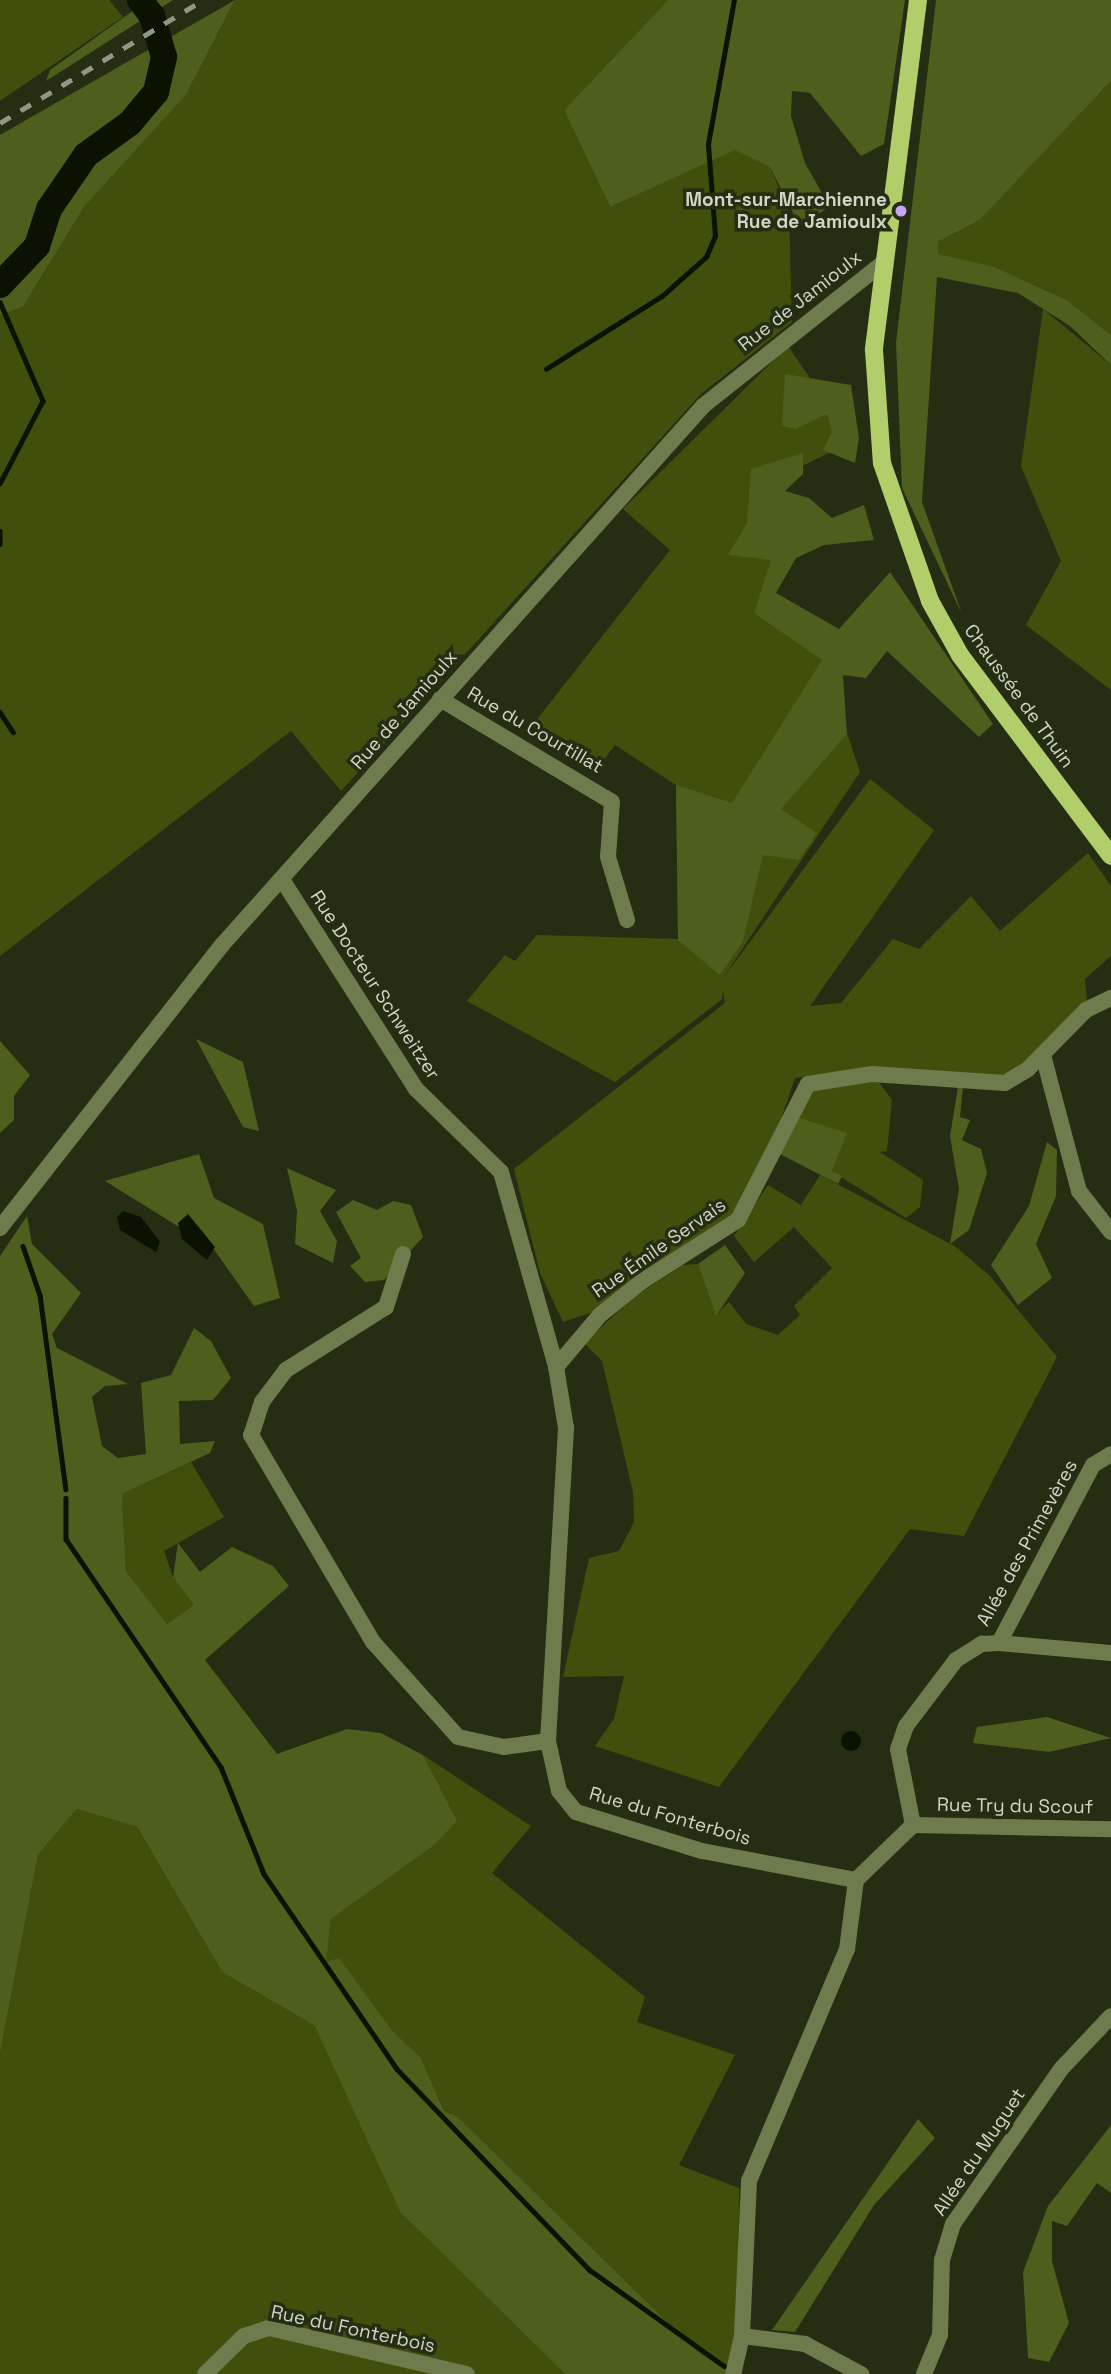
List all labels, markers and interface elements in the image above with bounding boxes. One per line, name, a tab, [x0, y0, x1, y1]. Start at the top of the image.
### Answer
place label: Mont-sur-Marchienne Rue de Jamioulx	[685, 189, 887, 233]
marker: Mont-sur-Marchienne Rue de Jamioulx	[893, 203, 909, 219]
street label: Rue de Jamioulx	[734, 246, 866, 356]
street label: Chaussée de Thuin	[959, 620, 1079, 772]
street label: Rue de Jamioulx	[346, 646, 462, 774]
street label: Rue du Courtillat	[463, 682, 607, 778]
street label: Rue Docteur Schweitzer	[305, 886, 445, 1084]
street label: Rue Émile Servais	[588, 1193, 730, 1303]
street label: Allée des Primevères	[972, 1456, 1082, 1630]
street label: Rue du Fonterbois	[586, 1782, 754, 1850]
street label: Rue Try du Scouf	[936, 1793, 1094, 1819]
street label: Allée du Muguet	[928, 2084, 1030, 2220]
street label: Rue du Fonterbois	[269, 2300, 437, 2358]

